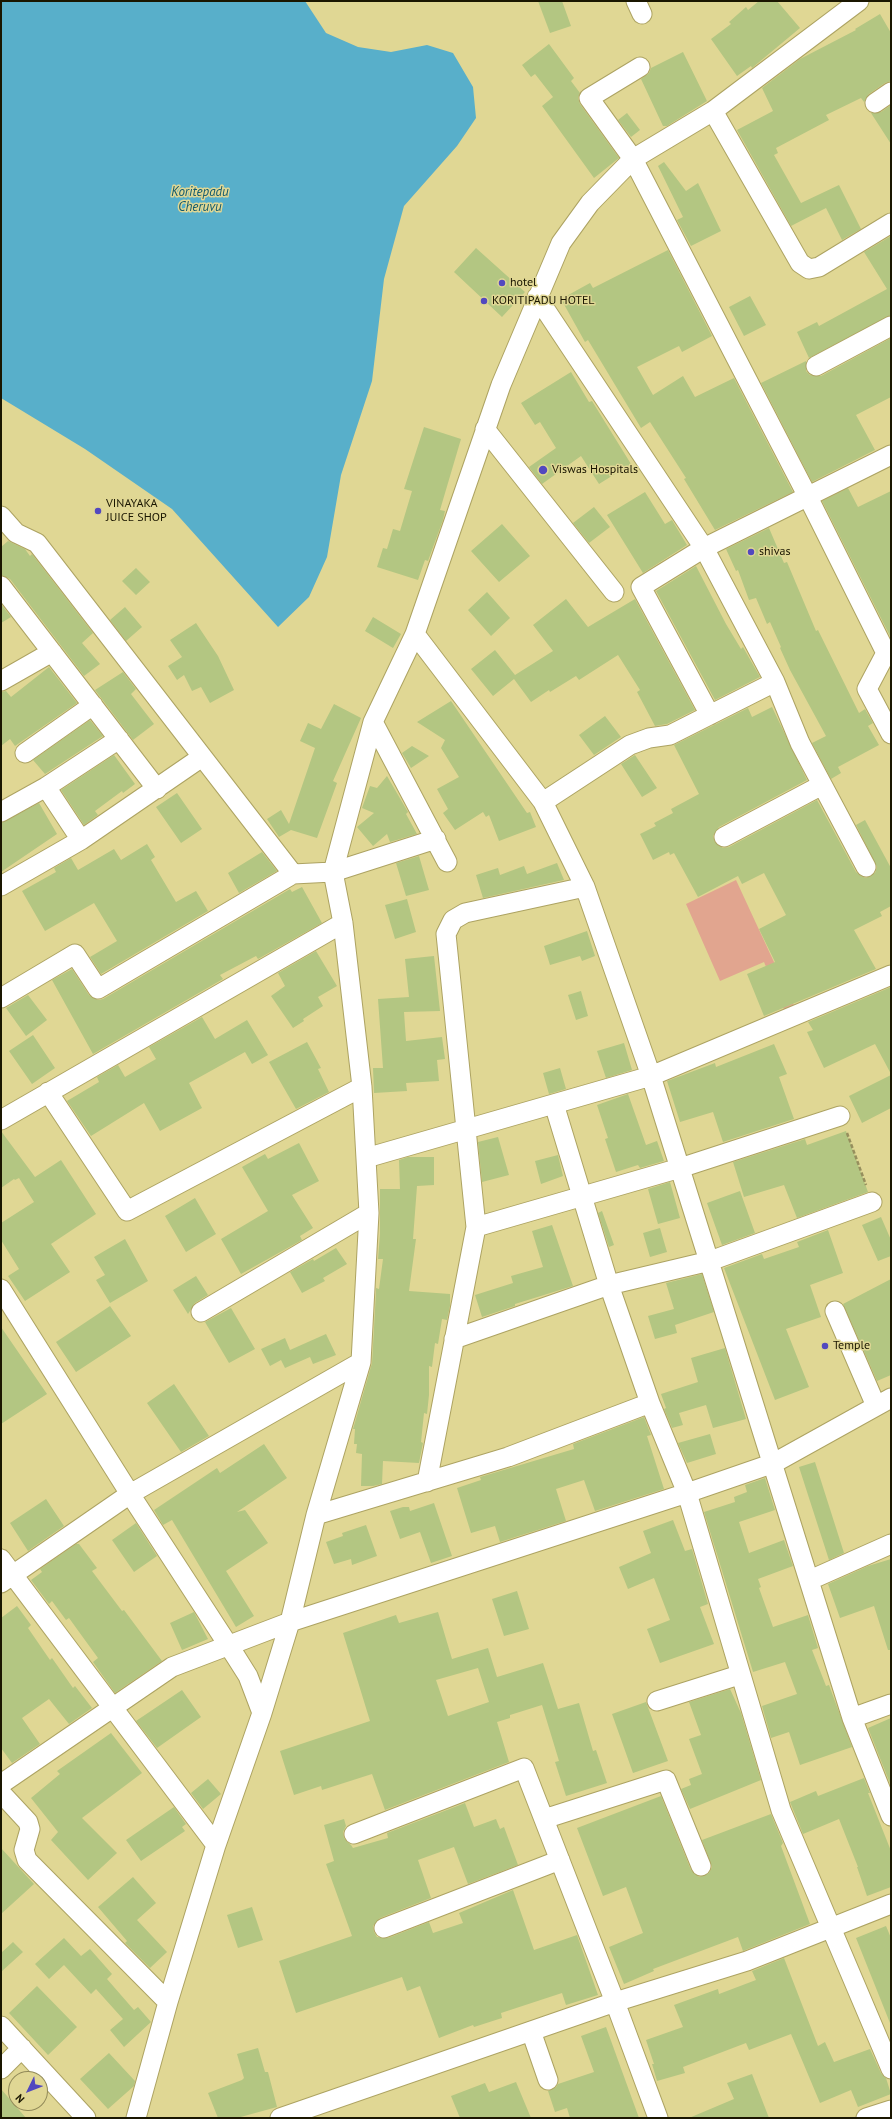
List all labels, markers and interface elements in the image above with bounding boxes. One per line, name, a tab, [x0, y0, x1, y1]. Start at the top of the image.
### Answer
water label: Koritepadu Cheruvu	[171, 184, 229, 215]
place label: hotel	[510, 276, 537, 290]
marker: hotel	[497, 278, 507, 288]
place label: KORITIPADU HOTEL	[492, 294, 595, 308]
marker: KORITIPADU HOTEL	[479, 296, 489, 306]
place label: Viswas Hospitals	[552, 463, 638, 477]
marker: Viswas Hospitals	[537, 464, 549, 476]
place label: VINAYAKA JUICE SHOP	[106, 497, 167, 525]
marker: VINAYAKA JUICE SHOP	[93, 506, 103, 516]
place label: shivas	[759, 545, 791, 559]
marker: shivas	[746, 547, 756, 557]
place label: Temple	[833, 1339, 870, 1353]
marker: Temple	[820, 1341, 830, 1351]
north arrow	[8, 2071, 48, 2111]
text: N	[12, 2091, 28, 2106]

